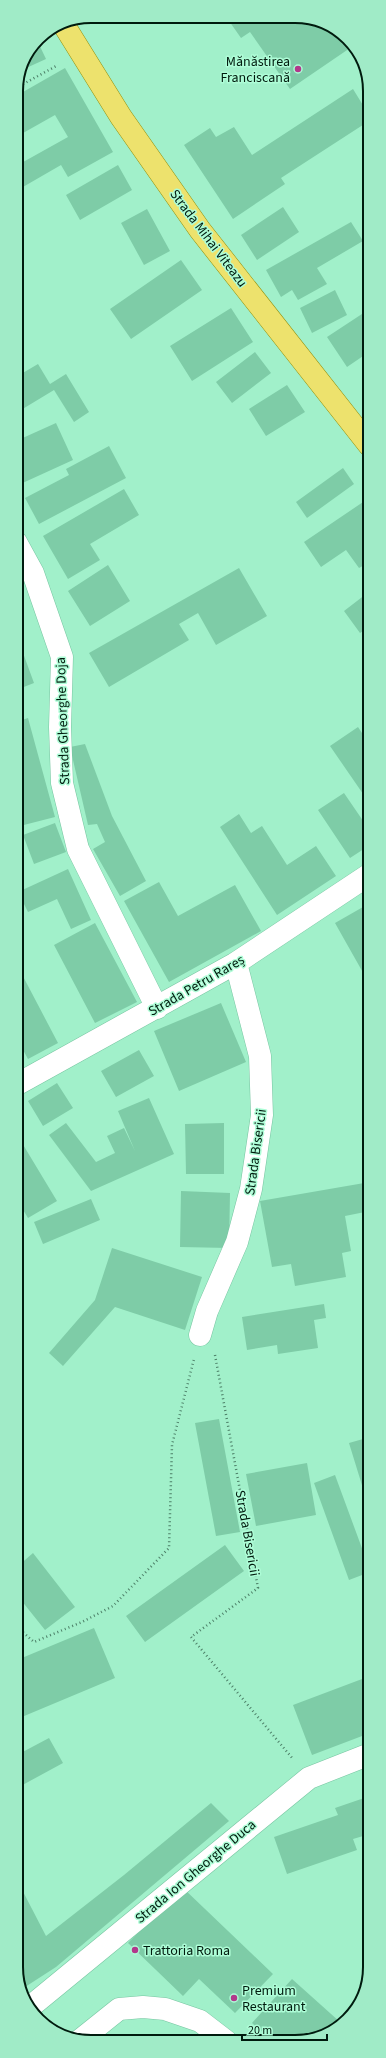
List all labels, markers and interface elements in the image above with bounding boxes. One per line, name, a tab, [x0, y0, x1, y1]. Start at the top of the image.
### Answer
place label: Mănăstirea Franciscană	[220, 52, 290, 88]
marker: Mănăstirea Franciscană	[293, 64, 303, 74]
street label: Strada Mihai Viteazu	[165, 185, 252, 292]
street label: Strada Gheorghe Doja	[51, 657, 75, 785]
street label: Strada Petru Rareș	[145, 950, 248, 1022]
street label: Strada Bisericii	[240, 1108, 272, 1197]
street label: Strada Bisericii	[230, 1489, 264, 1578]
street label: Strada Ion Gheorghe Duca	[131, 1815, 260, 1928]
place label: Trattoria Roma	[143, 1941, 230, 1961]
marker: Trattoria Roma	[130, 1945, 140, 1955]
place label: Premium Restaurant	[242, 1981, 306, 2017]
marker: Premium Restaurant	[229, 1993, 239, 2003]
scale bar	[242, 2016, 327, 2042]
text: 20 m	[248, 2022, 272, 2039]

